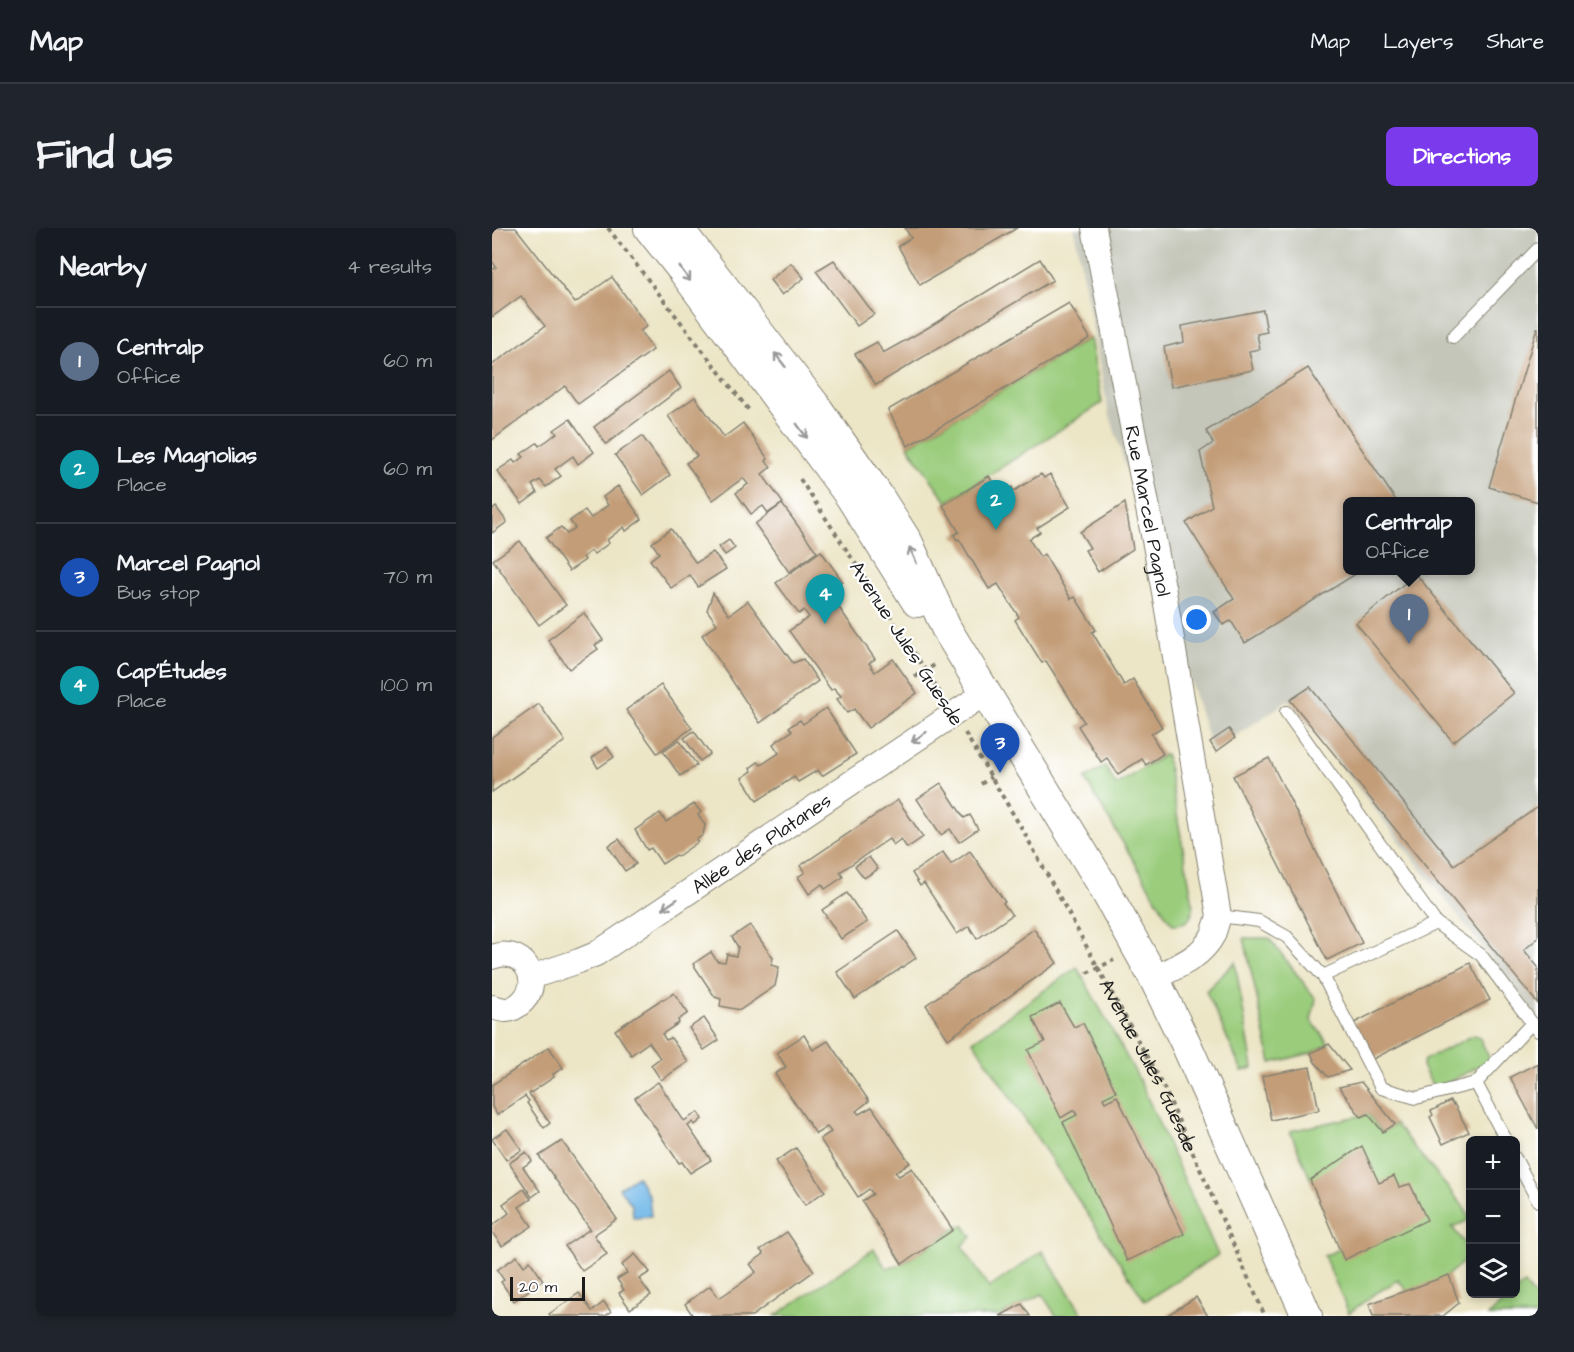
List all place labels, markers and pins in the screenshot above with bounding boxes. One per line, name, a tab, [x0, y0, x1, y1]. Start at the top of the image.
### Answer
pin: 2	[976, 480, 1016, 530]
pin: 4	[806, 574, 844, 624]
pin: 1	[1390, 594, 1428, 644]
pin: 3	[980, 724, 1020, 773]

